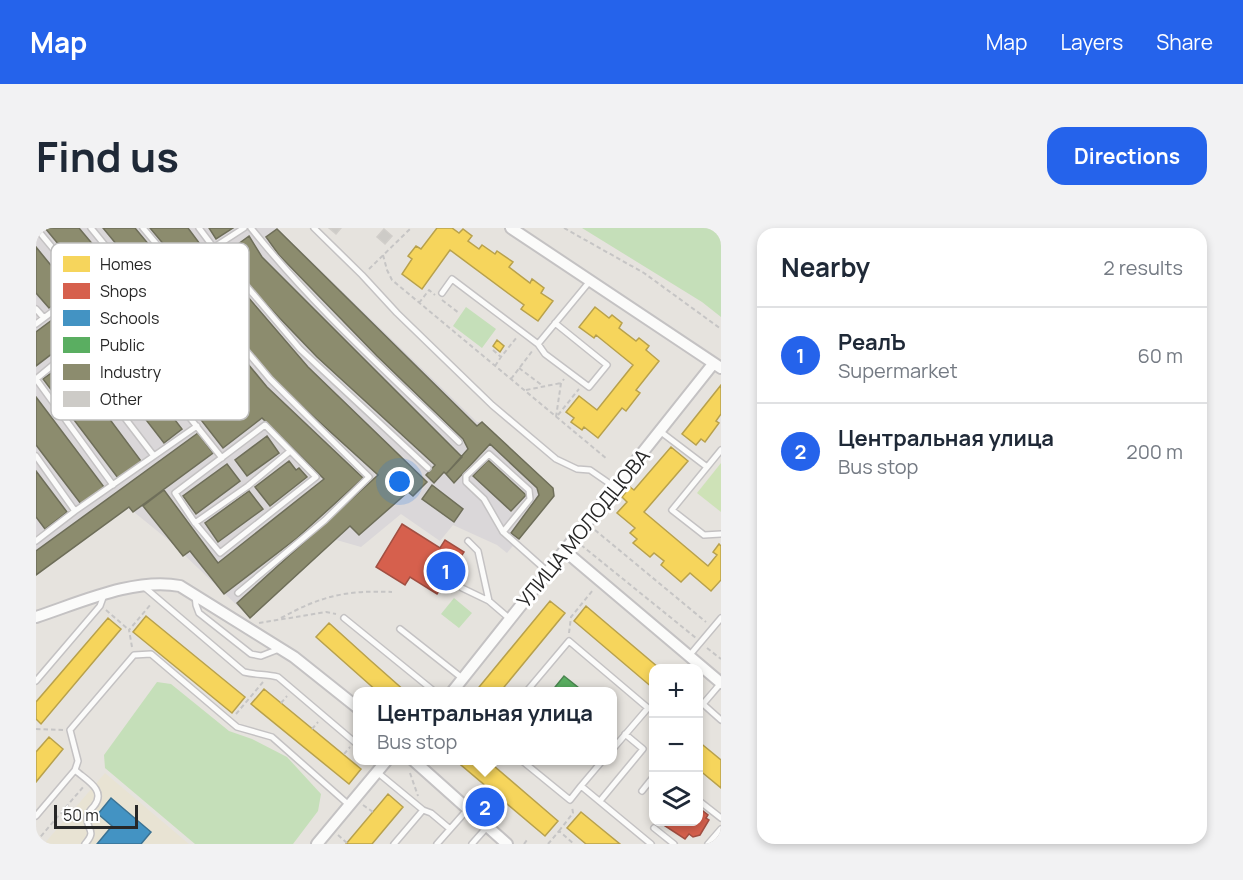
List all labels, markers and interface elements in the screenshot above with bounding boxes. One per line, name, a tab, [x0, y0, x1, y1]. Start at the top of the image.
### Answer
text: Map	[30, 23, 87, 61]
text: Map	[986, 28, 1027, 56]
text: Layers	[1060, 28, 1123, 56]
text: Share	[1156, 28, 1213, 56]
text: Find us	[36, 127, 179, 185]
button: Directions	[1047, 127, 1207, 185]
legend	[51, 243, 249, 420]
text: Nearby	[781, 249, 870, 285]
text: Homes	[100, 253, 152, 275]
text: 2 results	[1103, 254, 1183, 281]
text: Shops	[100, 280, 147, 302]
text: Schools	[100, 307, 159, 329]
text: РеалЪ	[838, 327, 906, 357]
text: Public	[100, 334, 145, 356]
text: 1	[796, 342, 805, 369]
text: 60 m	[1137, 342, 1183, 369]
text: Supermarket	[838, 357, 958, 384]
text: Industry	[100, 361, 162, 383]
text: Other	[100, 388, 143, 410]
text: Центральная улица	[838, 423, 1054, 453]
text: 2	[795, 438, 806, 465]
text: 200 m	[1126, 438, 1183, 465]
street label: УЛИЦА МОЛОДЦОВА	[510, 443, 656, 613]
text: Bus stop	[838, 453, 918, 480]
your location	[385, 467, 414, 496]
pin: 1	[426, 548, 466, 594]
map controls	[649, 664, 703, 826]
button: +	[649, 664, 703, 718]
popup	[353, 687, 617, 765]
text: Центральная улица	[377, 698, 593, 728]
button: −	[649, 718, 703, 772]
text: Bus stop	[377, 728, 457, 755]
button: layers	[649, 772, 703, 826]
pin: 2	[466, 784, 504, 830]
scale bar	[54, 802, 138, 830]
text: 50 m	[63, 804, 99, 826]

